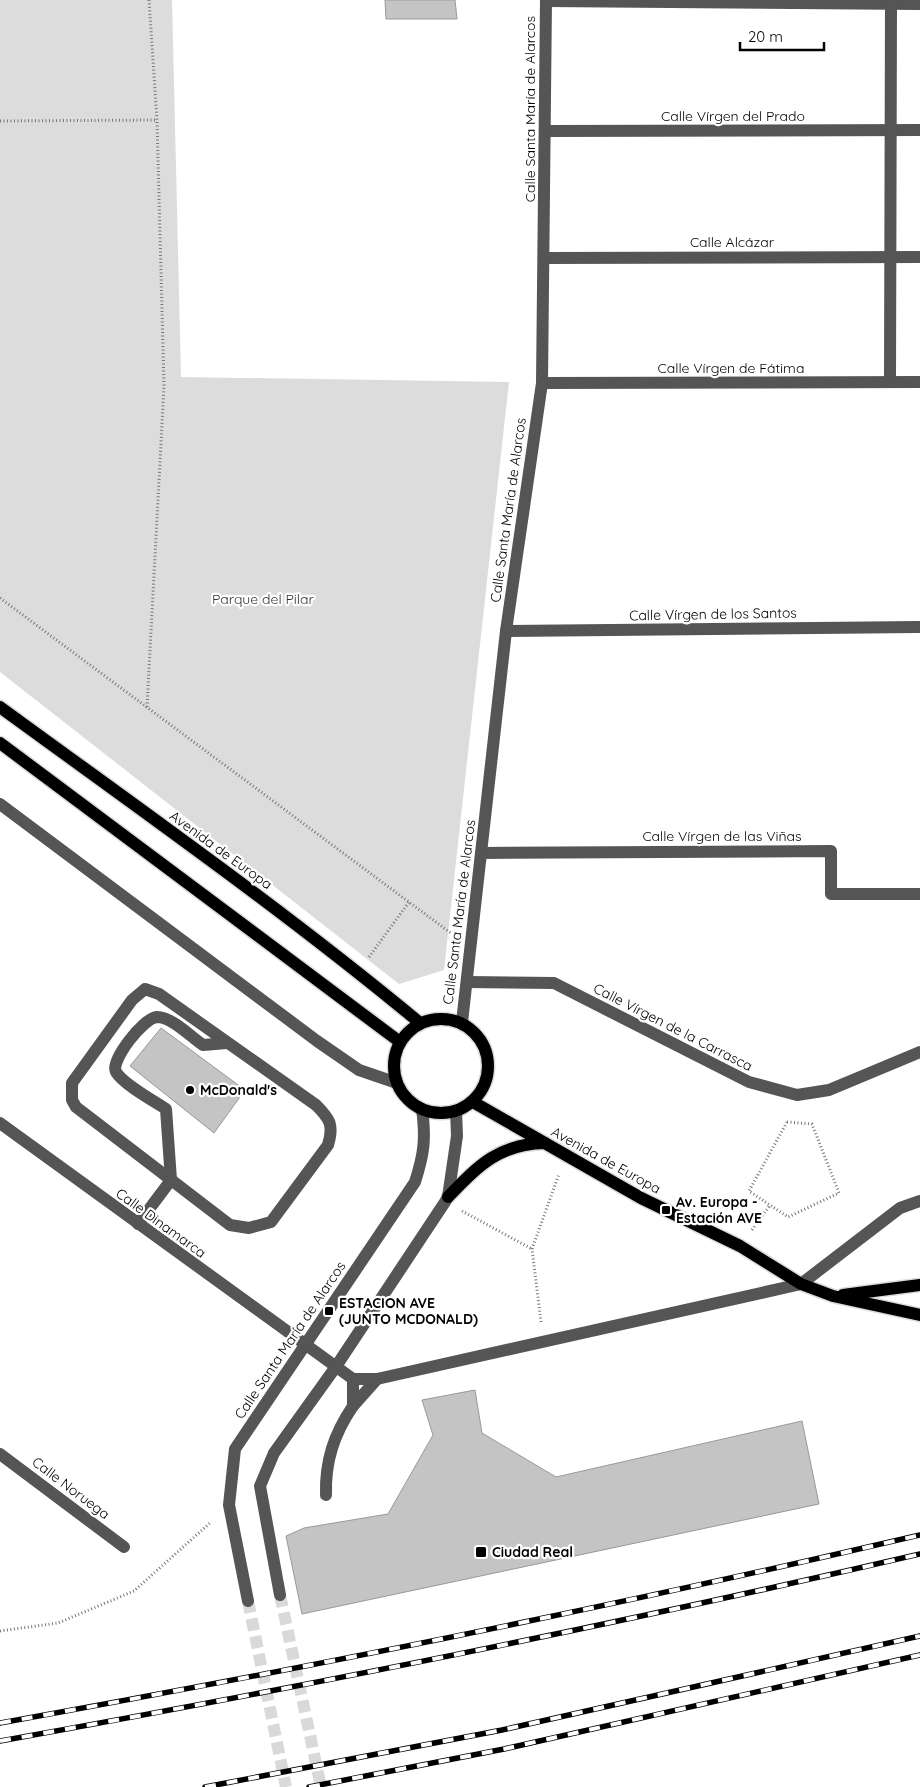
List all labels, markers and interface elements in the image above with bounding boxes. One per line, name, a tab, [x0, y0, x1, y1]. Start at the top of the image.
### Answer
street label: Calle Santa María de Alarcos	[521, 16, 539, 202]
scale bar	[740, 20, 824, 52]
text: 20 m	[748, 27, 783, 46]
street label: Calle Vírgen del Prado	[661, 107, 805, 125]
street label: Calle Alcázar	[690, 233, 775, 251]
street label: Calle Vírgen de Fátima	[658, 359, 804, 377]
street label: Calle Santa María de Alarcos	[486, 417, 530, 603]
park label: Parque del Pilar	[212, 590, 315, 608]
street label: Calle Vírgen de los Santos	[629, 604, 797, 624]
street label: Avenida de Europa	[166, 807, 276, 893]
street label: Calle Santa María de Alarcos	[439, 818, 479, 1006]
street label: Calle Vírgen de las Viñas	[642, 827, 802, 845]
street label: Calle Vírgen de la Carrasca	[590, 979, 756, 1075]
place label: McDonald's	[200, 1081, 277, 1099]
marker: McDonald's	[184, 1084, 196, 1096]
street label: Avenida de Europa	[548, 1122, 664, 1198]
street label: Calle Dinamarca	[112, 1184, 210, 1262]
place label: Av. Europa - Estación AVE	[676, 1193, 762, 1227]
marker: Av. Europa - Estación AVE	[660, 1204, 672, 1216]
street label: Calle Santa María de Alarcos	[230, 1258, 350, 1422]
place label: ESTACION AVE (JUNTO MCDONALD)	[339, 1294, 478, 1328]
marker: ESTACION AVE (JUNTO MCDONALD)	[323, 1305, 335, 1317]
street label: Calle Noruega	[29, 1453, 113, 1523]
place label: Ciudad Real	[492, 1543, 573, 1561]
marker: Ciudad Real	[474, 1545, 488, 1559]

